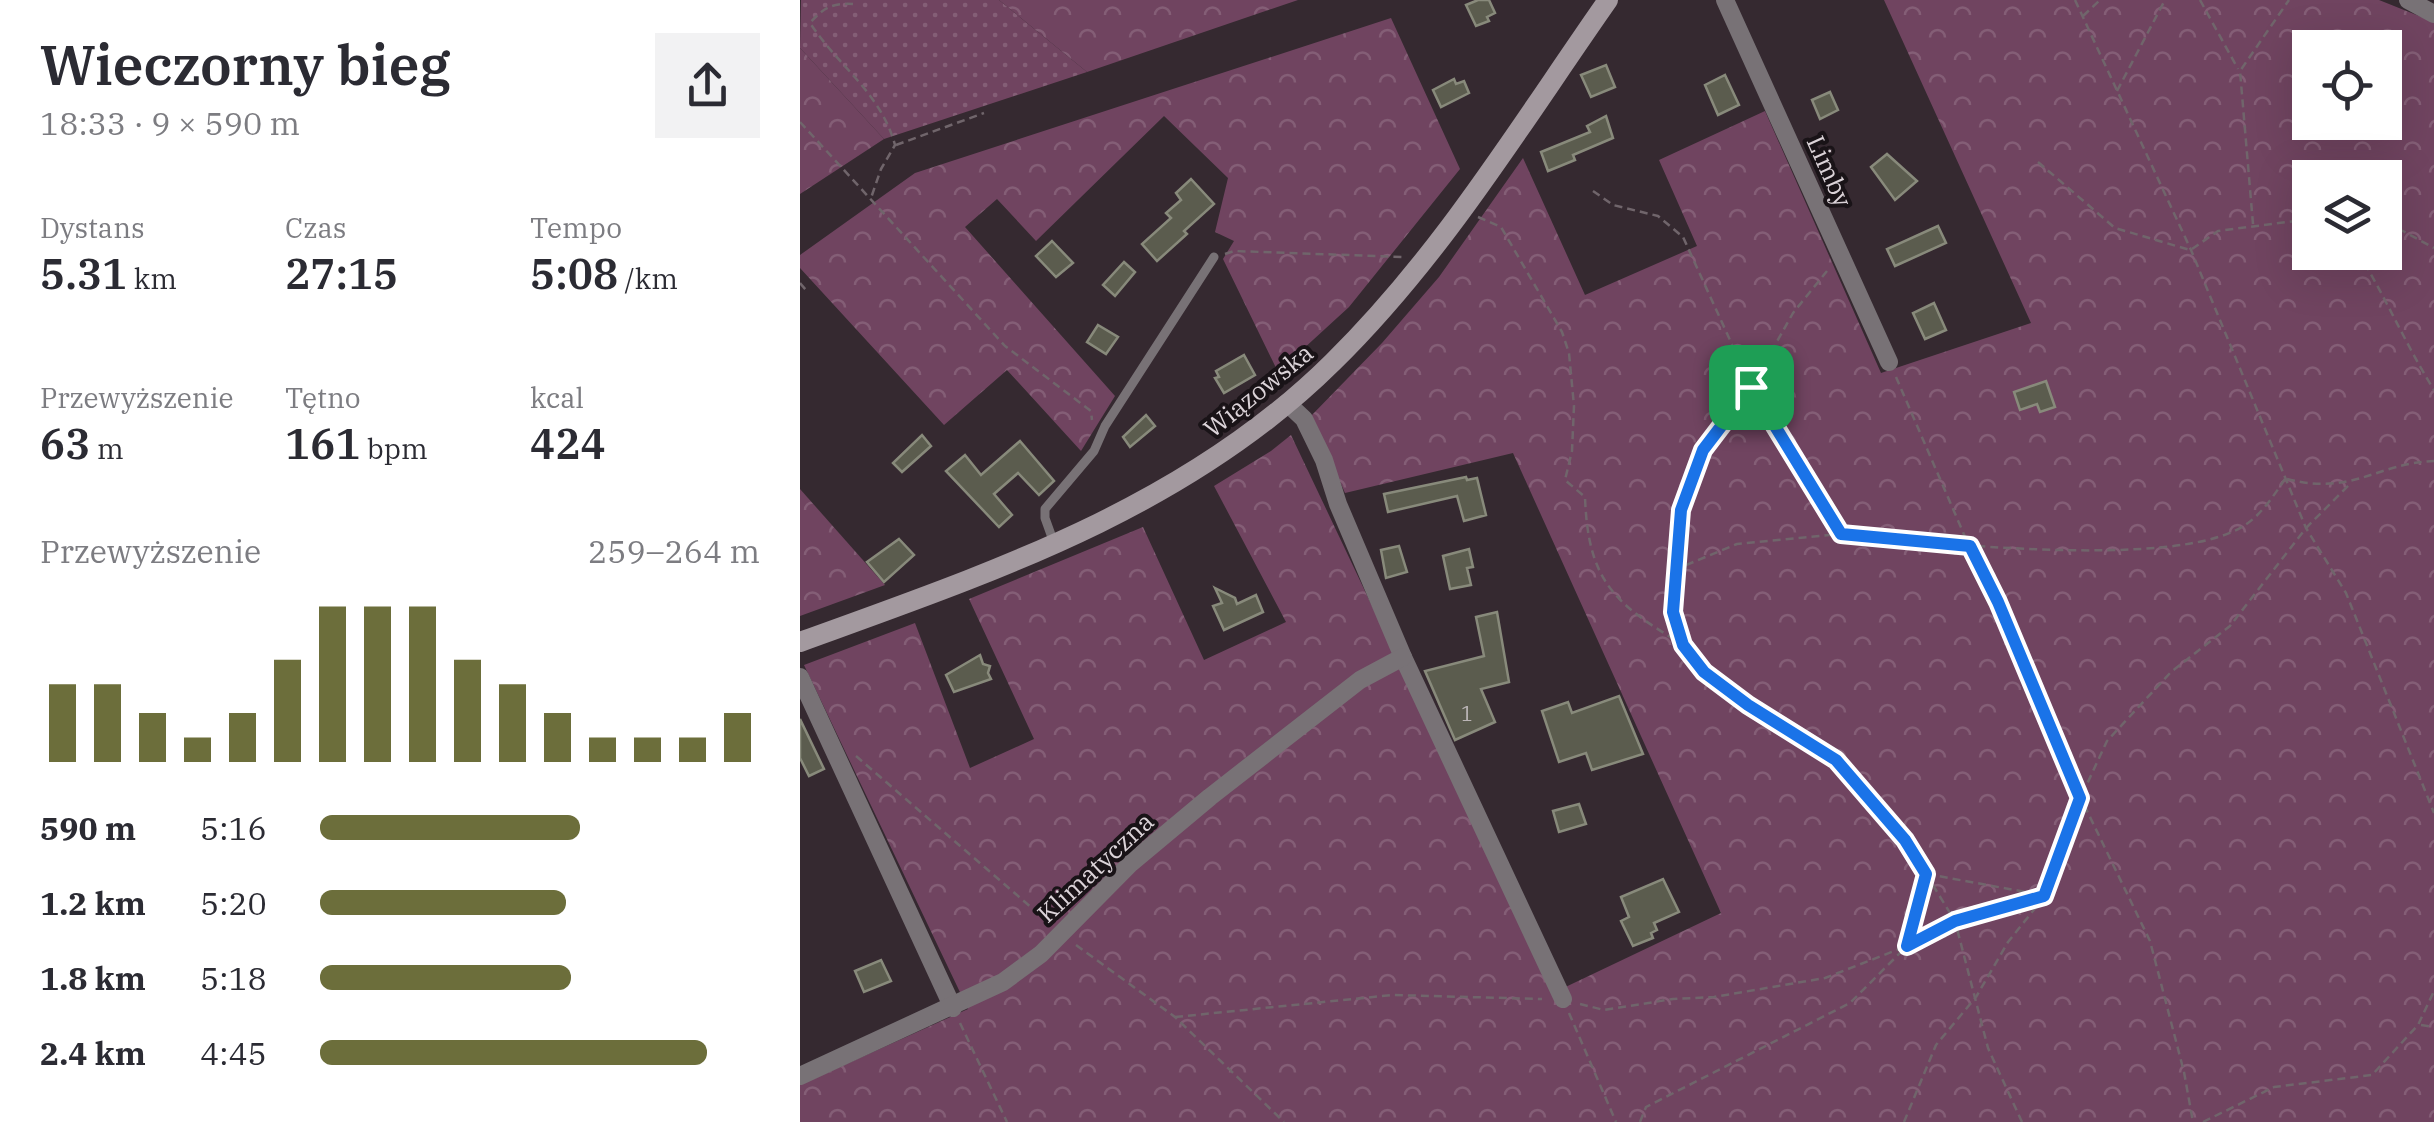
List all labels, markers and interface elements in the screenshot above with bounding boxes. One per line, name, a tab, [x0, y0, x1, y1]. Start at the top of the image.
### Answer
text: Wieczorny bieg	[40, 29, 451, 100]
map controls	[2292, 30, 2402, 270]
button: locate	[2292, 30, 2402, 140]
button: share	[655, 33, 760, 138]
text: 18:33 · 9 × 590 m	[40, 102, 300, 144]
street label: Limby	[1800, 130, 1861, 212]
button: layers	[2292, 160, 2402, 270]
text: Dystans	[40, 209, 145, 246]
text: Czas	[285, 209, 346, 246]
text: Tempo	[530, 209, 622, 246]
text: 5.31	[40, 246, 127, 301]
text: 27:15	[285, 246, 398, 301]
text: 5:08	[530, 246, 618, 301]
text: km	[127, 260, 177, 297]
text: /km	[618, 260, 678, 297]
street label: Wiązowska	[1197, 336, 1319, 444]
pin	[1709, 345, 1794, 430]
icon: arrive	[1724, 360, 1779, 415]
text: Przewyższenie	[40, 379, 234, 416]
text: Tętno	[285, 379, 361, 416]
text: kcal	[530, 379, 584, 416]
text: 63	[40, 416, 90, 471]
text: 161	[285, 416, 361, 471]
text: 424	[530, 416, 606, 471]
text: m	[90, 430, 124, 467]
text: bpm	[361, 430, 428, 467]
text: Przewyższenie	[40, 530, 261, 572]
text: 259–264 m	[588, 530, 760, 572]
house number: 1	[1461, 700, 1473, 727]
street label: Klimatyczna	[1030, 805, 1160, 929]
text: 590 m	[40, 807, 136, 849]
text: 5:16	[200, 807, 267, 849]
text: 1.2 km	[40, 882, 146, 924]
text: 5:20	[200, 882, 267, 924]
text: 1.8 km	[40, 957, 146, 999]
text: 5:18	[200, 957, 267, 999]
text: 2.4 km	[40, 1032, 146, 1074]
text: 4:45	[200, 1032, 267, 1074]

